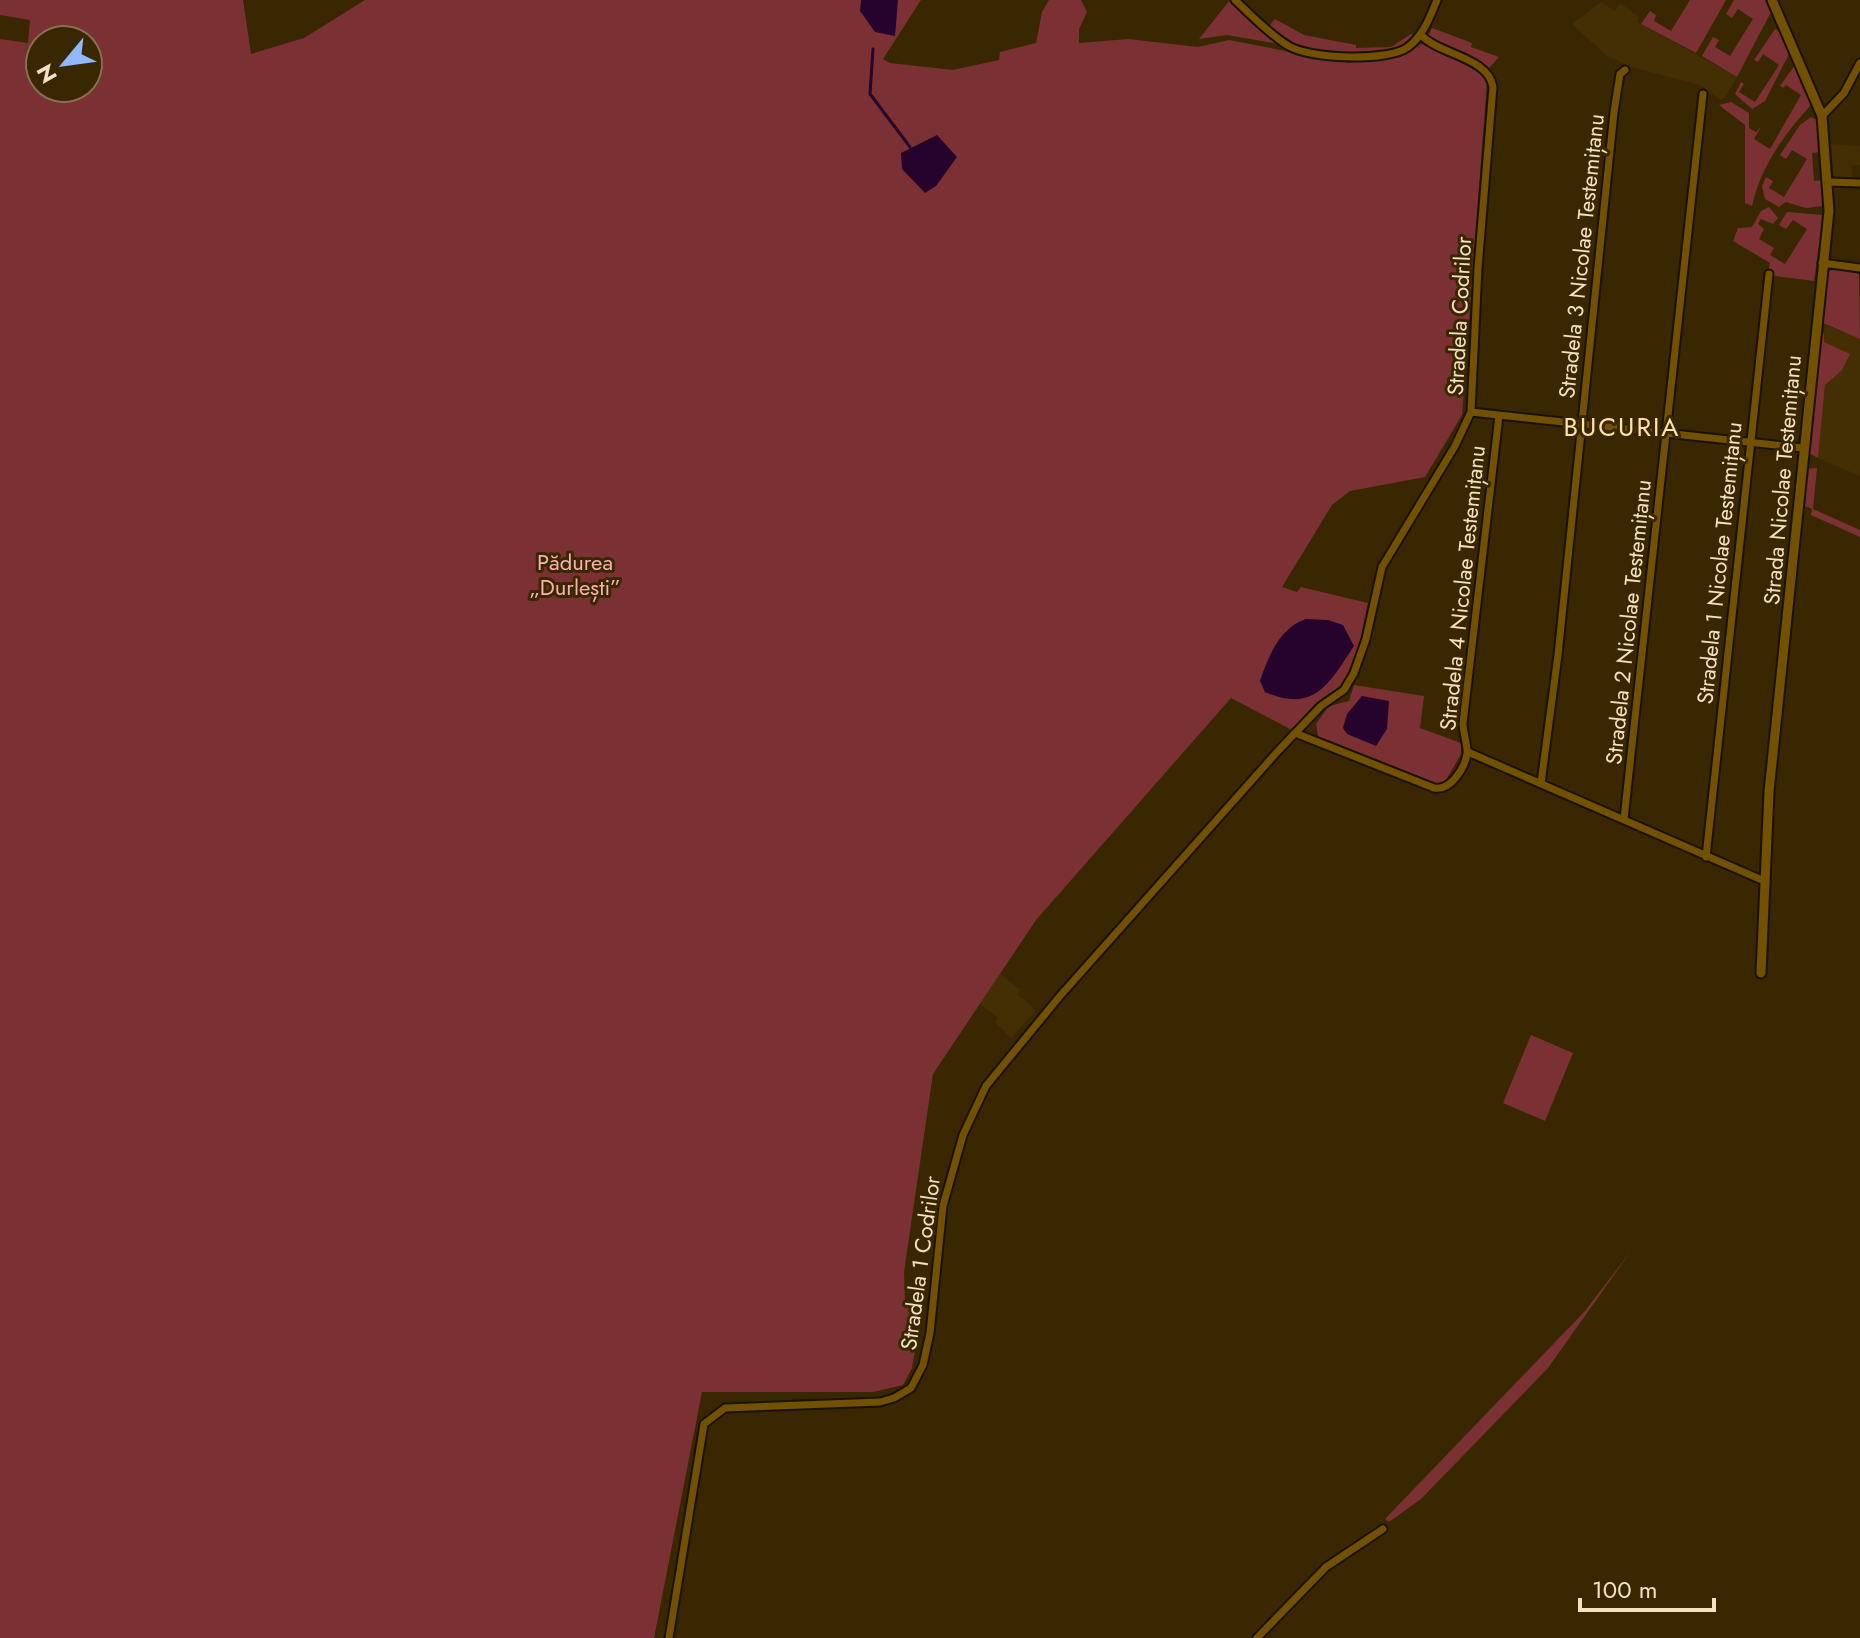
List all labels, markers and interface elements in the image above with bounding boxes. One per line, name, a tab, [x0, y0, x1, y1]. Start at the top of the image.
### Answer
north arrow	[24, 24, 104, 104]
text: N	[28, 58, 65, 89]
street label: Stradela 3 Nicolae Testemițanu	[1550, 112, 1612, 400]
street label: Stradela Codrilor	[1439, 235, 1479, 396]
street label: Strada Nicolae Testemițanu	[1755, 354, 1809, 606]
district label: BUCURIA	[1564, 408, 1680, 446]
street label: Stradela 1 Nicolae Testemițanu	[1688, 420, 1750, 706]
street label: Stradela 4 Nicolae Testemițanu	[1431, 444, 1493, 732]
street label: Stradela 2 Nicolae Testemițanu	[1597, 478, 1659, 766]
park label: Pădurea „Durlești”	[529, 546, 621, 603]
street label: Stradela 1 Codrilor	[892, 1173, 948, 1352]
scale bar	[1580, 1562, 1714, 1612]
text: 100 m	[1592, 1572, 1658, 1607]

